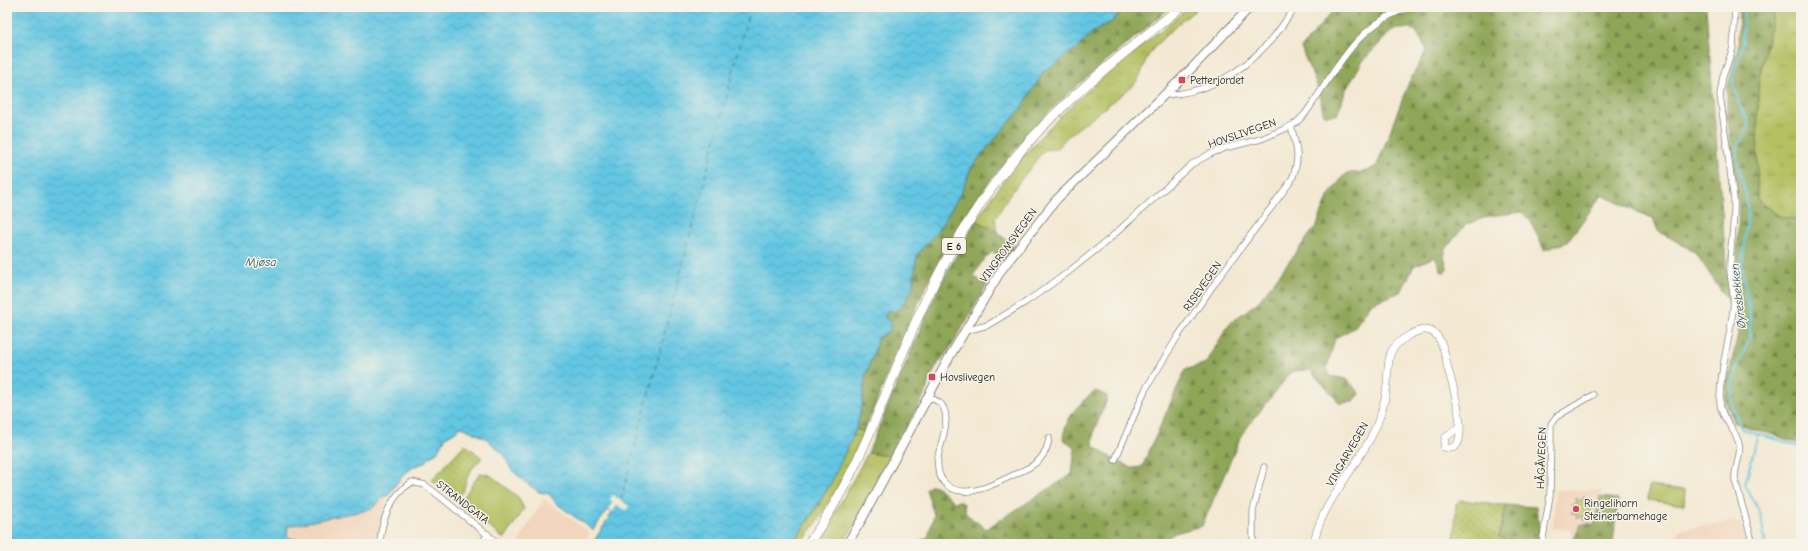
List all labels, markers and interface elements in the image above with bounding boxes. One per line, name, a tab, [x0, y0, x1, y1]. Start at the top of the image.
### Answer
place label: Petterjordet	[1190, 74, 1245, 87]
marker: Petterjordet	[1177, 75, 1187, 85]
street label: HOVSLIVEGEN	[1207, 116, 1278, 151]
street label: VINGROMSVEGEN	[977, 206, 1040, 285]
road number: E 6	[942, 238, 966, 254]
water label: Mjøsa	[245, 255, 276, 269]
street label: RISEVEGEN	[1181, 259, 1224, 314]
water label: Øyresbekken	[1728, 263, 1748, 329]
place label: Hovslivegen	[940, 371, 995, 384]
marker: Hovslivegen	[927, 372, 937, 382]
street label: VINGARVEGEN	[1324, 420, 1371, 489]
street label: HÅGÅVEGEN	[1532, 427, 1549, 489]
street label: STRANDGATA	[434, 478, 492, 527]
place label: Ringelihorn Steinerbarnehage	[1584, 497, 1668, 523]
marker: Ringelihorn Steinerbarnehage	[1571, 504, 1581, 514]

